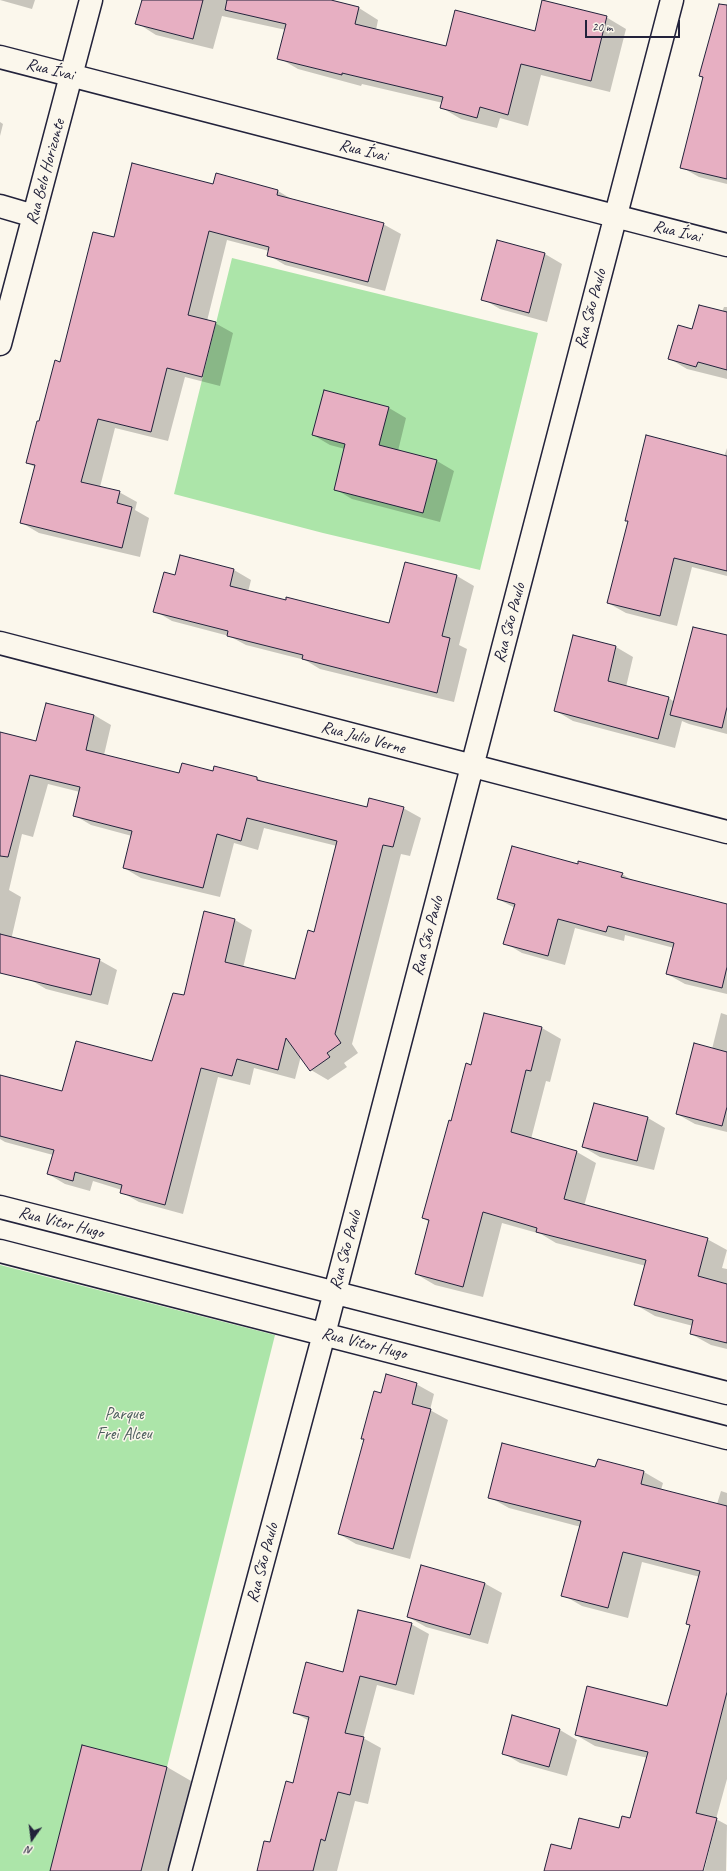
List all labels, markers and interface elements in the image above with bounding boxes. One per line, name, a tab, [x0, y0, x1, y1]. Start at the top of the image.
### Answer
scale bar	[587, 12, 682, 38]
text: 20 m	[592, 19, 612, 35]
street label: Rua Ívai	[24, 54, 76, 86]
street label: Rua Belo Horizonte	[22, 117, 70, 227]
street label: Rua Ívai	[337, 135, 389, 167]
street label: Rua Ívai	[651, 216, 703, 248]
street label: Rua São Paulo	[571, 267, 611, 351]
street label: Rua São Paulo	[490, 581, 530, 665]
street label: Rua Julio Verne	[319, 717, 407, 759]
street label: Rua São Paulo	[408, 894, 448, 978]
street label: Rua Vitor Hugo	[16, 1203, 106, 1243]
street label: Rua São Paulo	[326, 1208, 366, 1292]
street label: Rua Vitor Hugo	[319, 1324, 409, 1364]
park label: Parque Frei Alceu	[96, 1405, 152, 1445]
street label: Rua São Paulo	[243, 1521, 283, 1605]
north arrow	[12, 1819, 52, 1859]
text: N	[24, 1843, 34, 1858]

